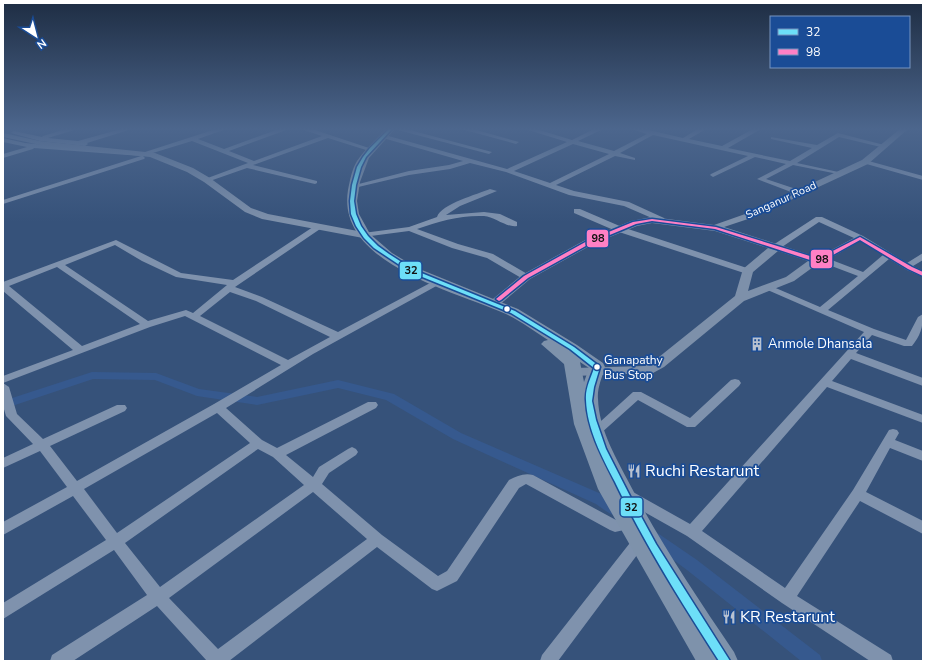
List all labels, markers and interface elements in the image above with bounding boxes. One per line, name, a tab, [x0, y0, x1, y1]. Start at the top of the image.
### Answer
north arrow	[16, 16, 56, 56]
legend	[770, 16, 910, 68]
text: 32	[806, 24, 820, 40]
text: N	[34, 35, 49, 52]
text: 98	[806, 44, 820, 60]
street label: Sanganur Road	[743, 178, 819, 222]
line badge: 98	[586, 229, 609, 248]
text: 98	[591, 231, 605, 246]
line badge: 98	[810, 249, 833, 269]
text: 98	[815, 252, 829, 267]
line badge: 32	[399, 261, 422, 280]
text: 32	[404, 263, 418, 278]
unlabelled marker	[502, 304, 512, 314]
place label: Anmole Dhansala	[768, 335, 872, 353]
building icon: Anmole Dhansala	[749, 336, 765, 352]
place label: Ganapathy Bus Stop	[604, 352, 664, 383]
marker: Ganapathy Bus Stop	[592, 362, 602, 372]
place label: Ruchi Restarunt	[645, 460, 760, 482]
restaurant icon: Ruchi Restarunt	[626, 463, 642, 479]
line badge: 32	[620, 497, 643, 517]
text: 32	[624, 500, 638, 515]
place label: KR Restarunt	[740, 606, 835, 628]
restaurant icon: KR Restarunt	[721, 609, 737, 625]

